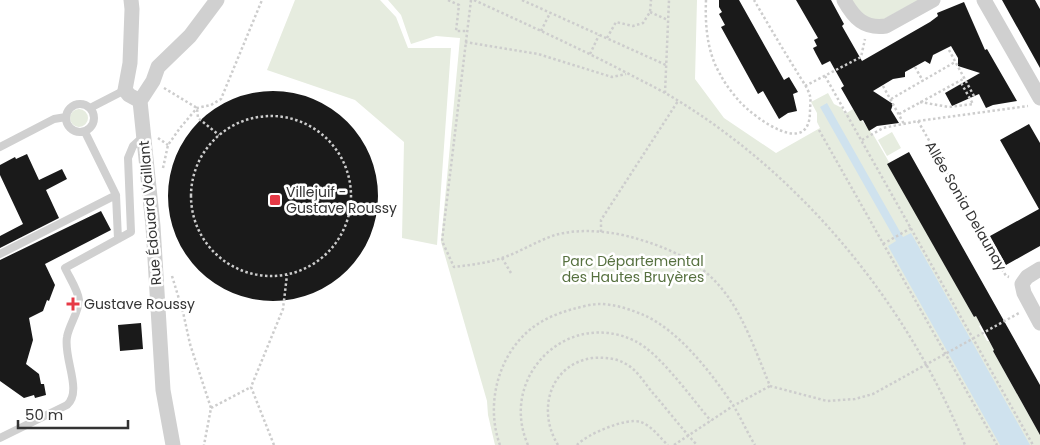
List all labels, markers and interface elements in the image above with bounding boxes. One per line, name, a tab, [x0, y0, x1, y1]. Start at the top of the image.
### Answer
street label: Allée Sonia Delaunay	[921, 137, 1011, 275]
street label: Rue Édouard Vaillant	[134, 140, 166, 286]
place label: Villejuif - Gustave Roussy	[286, 182, 397, 218]
marker: Villejuif - Gustave Roussy	[268, 193, 282, 207]
park label: Parc Départemental des Hautes Bruyères	[562, 251, 704, 287]
place label: Gustave Roussy	[84, 294, 195, 314]
marker: Gustave Roussy	[66, 297, 80, 311]
scale bar	[18, 398, 128, 430]
text: 50 m	[25, 404, 63, 425]

